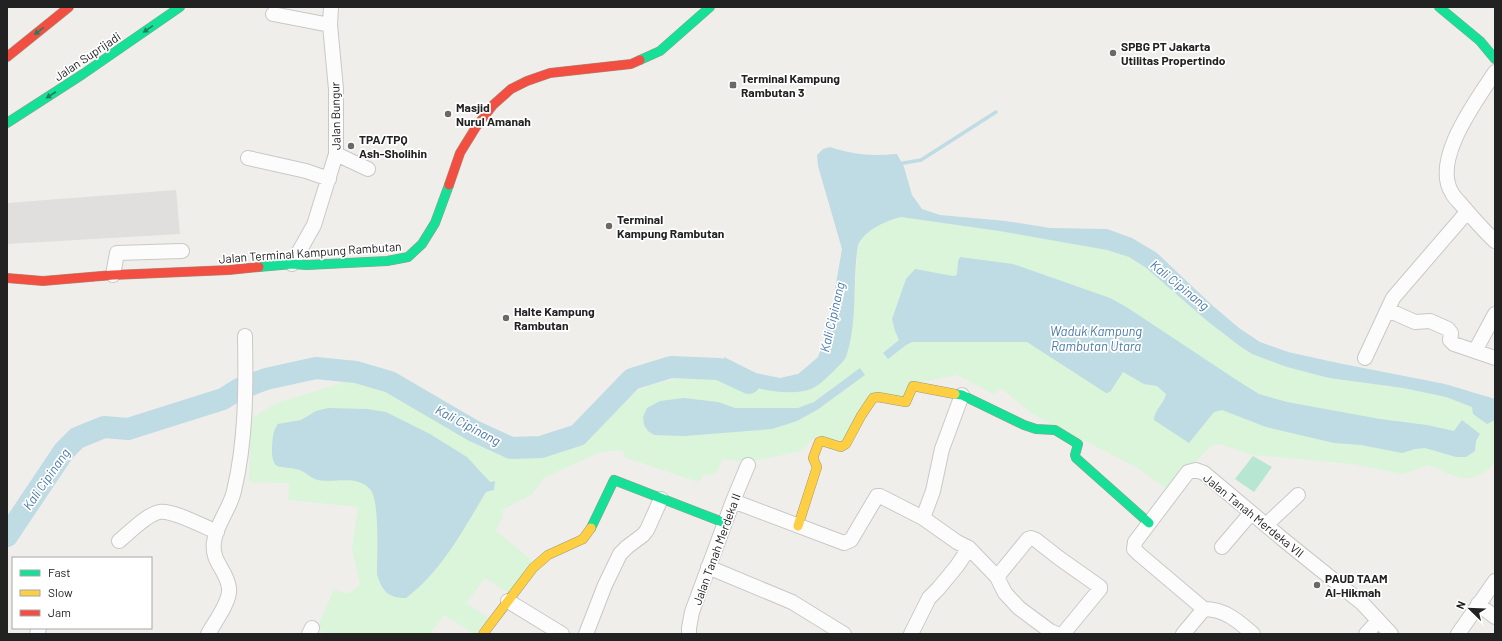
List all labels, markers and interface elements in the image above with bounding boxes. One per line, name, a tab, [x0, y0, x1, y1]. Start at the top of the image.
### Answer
one-way arrow	[142, 25, 153, 33]
one-way arrow	[33, 27, 44, 36]
street label: Jalan Suprijadi	[51, 29, 123, 83]
place label: SPBG PT Jakarta Utilitas Propertindo	[1121, 39, 1226, 67]
marker: SPBG PT Jakarta Utilitas Propertindo	[1108, 48, 1118, 58]
place label: Terminal Kampung Rambutan 3	[741, 71, 840, 99]
marker: Terminal Kampung Rambutan 3	[728, 80, 738, 90]
street label: Jalan Bungur	[327, 81, 343, 150]
one-way arrow	[46, 91, 56, 99]
place label: Masjid Nurul Amanah	[456, 100, 531, 128]
marker: Masjid Nurul Amanah	[443, 109, 453, 119]
place label: TPA/TPQ Ash-Sholihin	[359, 132, 427, 160]
marker: TPA/TPQ Ash-Sholihin	[346, 141, 356, 151]
place label: Terminal Kampung Rambutan	[617, 212, 724, 240]
marker: Terminal Kampung Rambutan	[604, 221, 614, 231]
street label: Jalan Terminal Kampung Rambutan	[218, 239, 402, 265]
water label: Kali Cipinang	[1147, 256, 1213, 314]
water label: Kali Cipinang	[816, 280, 848, 354]
place label: Halte Kampung Rambutan	[514, 304, 595, 332]
marker: Halte Kampung Rambutan	[501, 313, 511, 323]
water label: Waduk Kampung Rambutan Utara	[1050, 323, 1142, 354]
water label: Kali Cipinang	[433, 401, 503, 449]
water label: Kali Cipinang	[19, 445, 73, 513]
street label: Jalan Tanah Merdeka VII	[1201, 470, 1307, 560]
street label: Jalan Tanah Merdeka II	[689, 491, 743, 607]
legend	[12, 557, 152, 629]
text: Fast	[48, 565, 71, 579]
place label: PAUD TAAM Al-Hikmah	[1325, 571, 1388, 599]
marker: PAUD TAAM Al-Hikmah	[1312, 580, 1322, 590]
text: Slow	[48, 585, 73, 599]
north arrow	[1450, 589, 1490, 629]
text: N	[1453, 599, 1468, 611]
text: Jam	[48, 605, 71, 619]

